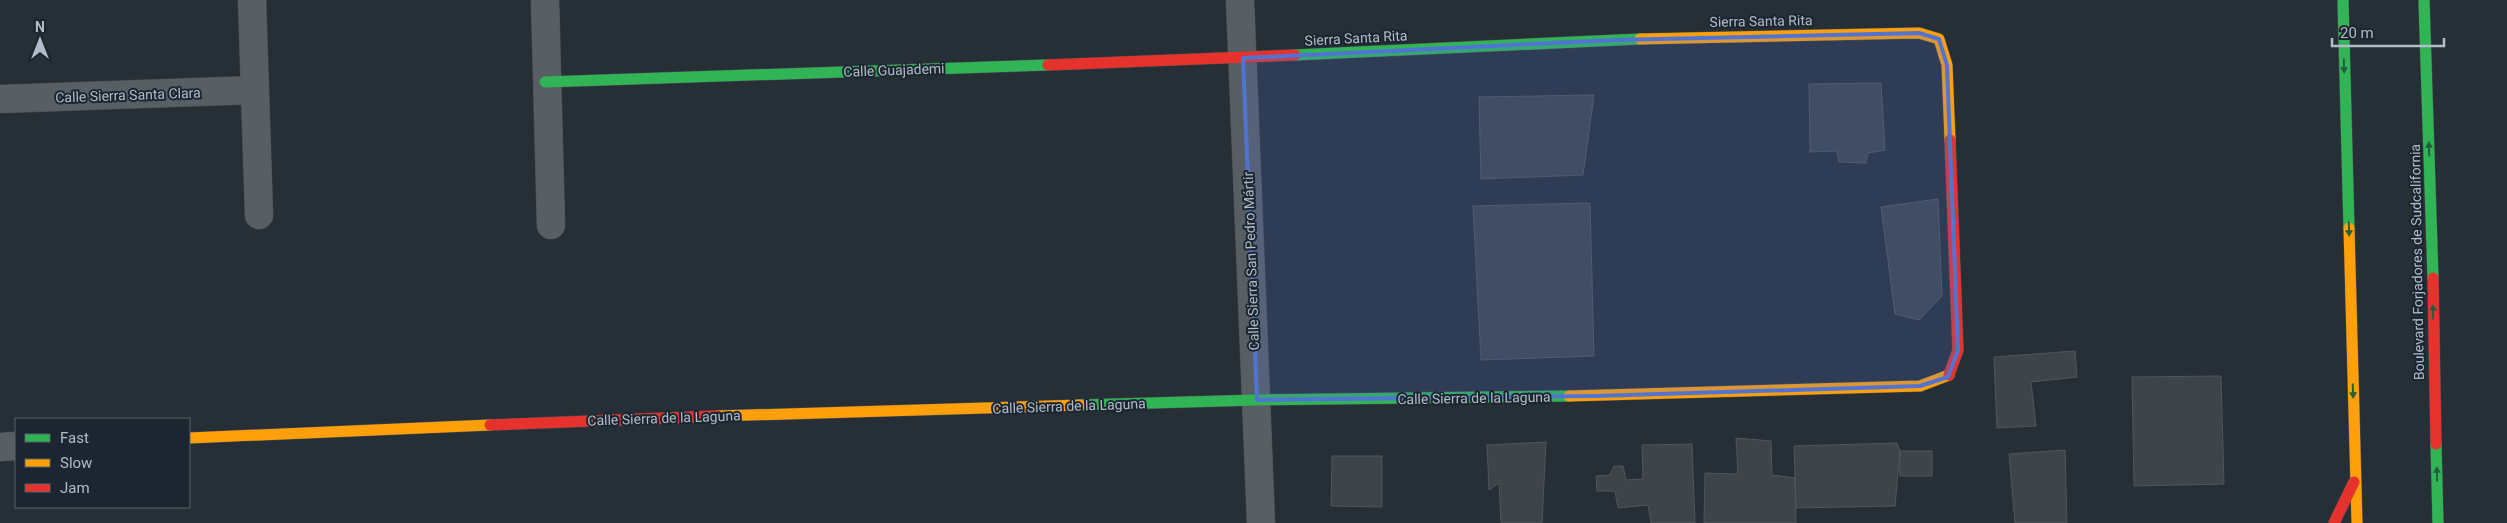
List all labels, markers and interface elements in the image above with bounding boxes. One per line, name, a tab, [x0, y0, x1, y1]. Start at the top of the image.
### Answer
street label: Sierra Santa Rita	[1709, 12, 1813, 30]
north arrow	[15, 15, 65, 65]
scale bar	[2332, 15, 2444, 47]
text: N	[35, 19, 45, 35]
text: 20 m	[2340, 24, 2374, 42]
street label: Sierra Santa Rita	[1304, 27, 1408, 49]
one-way arrow	[2341, 58, 2349, 74]
street label: Calle Guajademi	[843, 60, 945, 80]
street label: Calle Sierra Santa Clara	[55, 84, 201, 106]
one-way arrow	[2425, 141, 2433, 157]
street label: Boulevard Forjadores de Sudcalifornia	[2407, 144, 2427, 380]
street label: Calle Sierra San Pedro Mártir	[1240, 171, 1262, 351]
one-way arrow	[2345, 221, 2353, 237]
one-way arrow	[2429, 304, 2437, 320]
one-way arrow	[2349, 383, 2357, 399]
street label: Calle Sierra de la Laguna	[1397, 389, 1551, 407]
street label: Calle Sierra de la Laguna	[992, 395, 1146, 417]
street label: Calle Sierra de la Laguna	[587, 407, 741, 429]
legend	[15, 418, 190, 508]
text: Fast	[60, 429, 89, 447]
text: Slow	[60, 454, 92, 472]
one-way arrow	[2433, 466, 2441, 482]
text: Jam	[60, 479, 90, 497]

